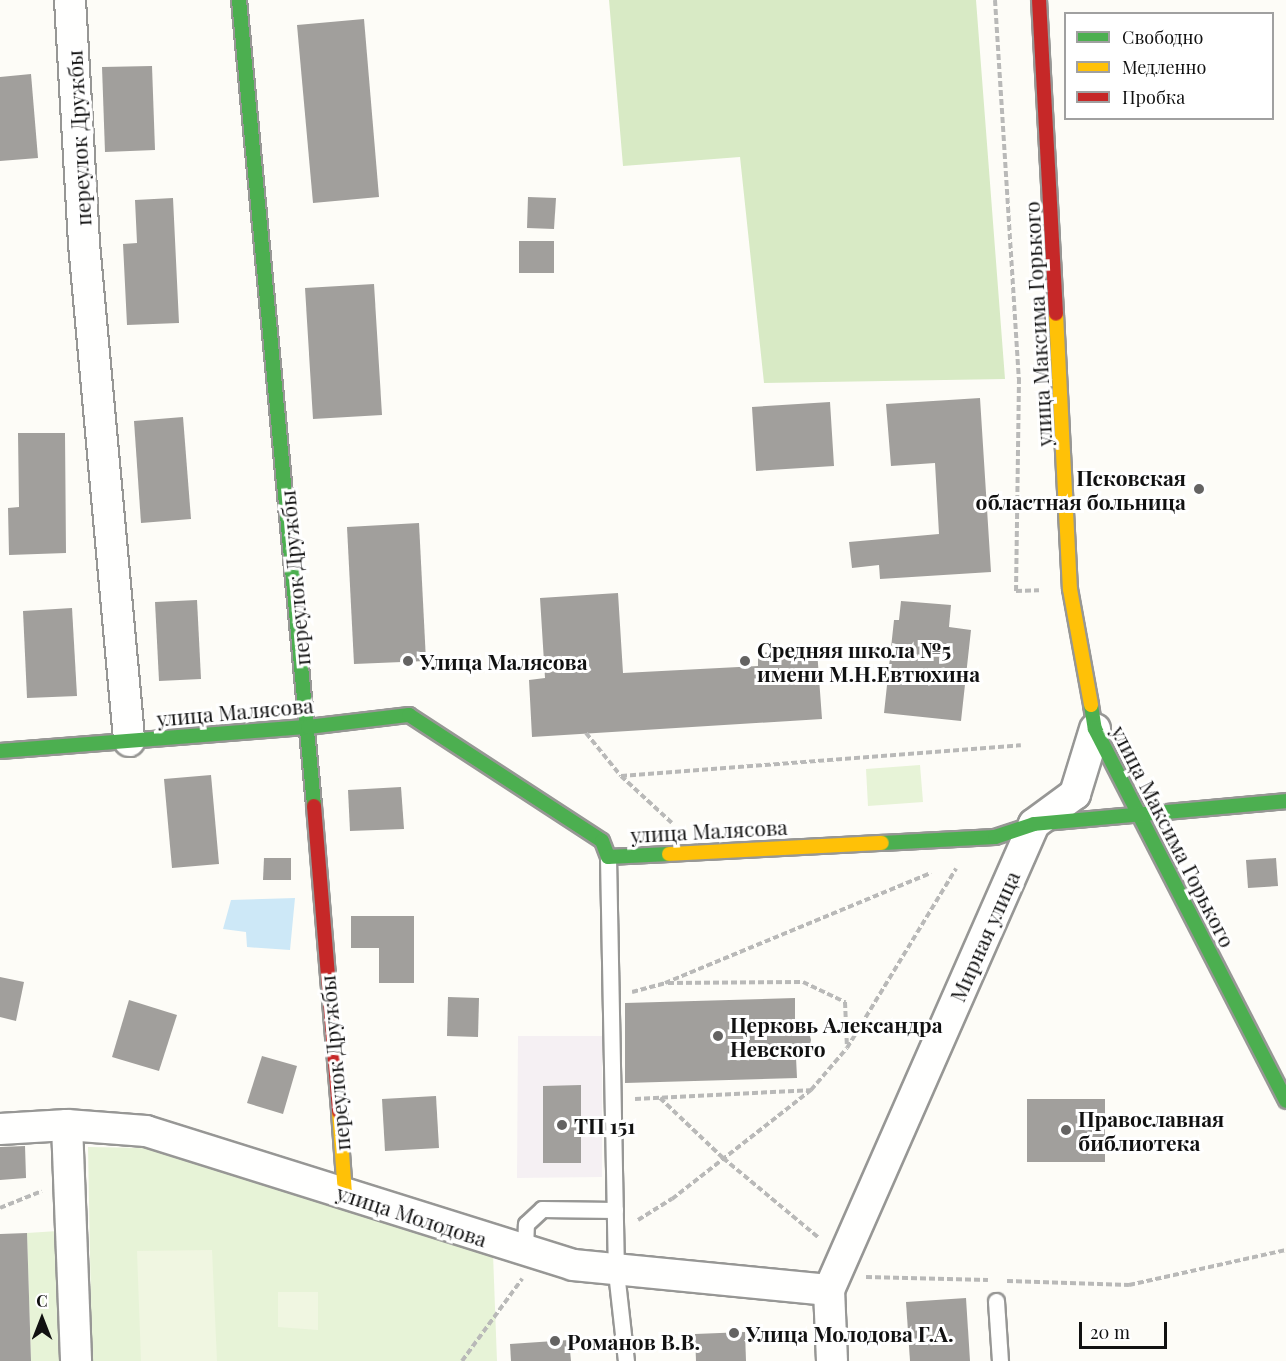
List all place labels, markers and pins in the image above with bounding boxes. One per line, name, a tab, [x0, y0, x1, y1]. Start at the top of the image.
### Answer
place label: Псковская областная больница	[976, 464, 1186, 514]
marker: Псковская областная больница	[1190, 480, 1208, 498]
place label: Средняя школа №5 имени М.Н.Евтюхина	[757, 636, 980, 686]
place label: Улица Малясова	[420, 648, 588, 674]
marker: Улица Малясова	[401, 654, 415, 668]
marker: Средняя школа №5 имени М.Н.Евтюхина	[738, 654, 752, 668]
place label: Церковь Александра Невского	[730, 1011, 943, 1061]
marker: Церковь Александра Невского	[711, 1029, 725, 1043]
place label: Православная библиотека	[1078, 1105, 1224, 1155]
place label: ТП 151	[574, 1112, 635, 1138]
marker: ТП 151	[555, 1118, 569, 1132]
marker: Православная библиотека	[1059, 1123, 1073, 1137]
place label: Улица Молодова Г.А.	[746, 1320, 954, 1346]
marker: Улица Молодова Г.А.	[727, 1326, 741, 1340]
place label: Романов В.В.	[567, 1328, 700, 1354]
marker: Романов В.В.	[548, 1334, 562, 1348]

